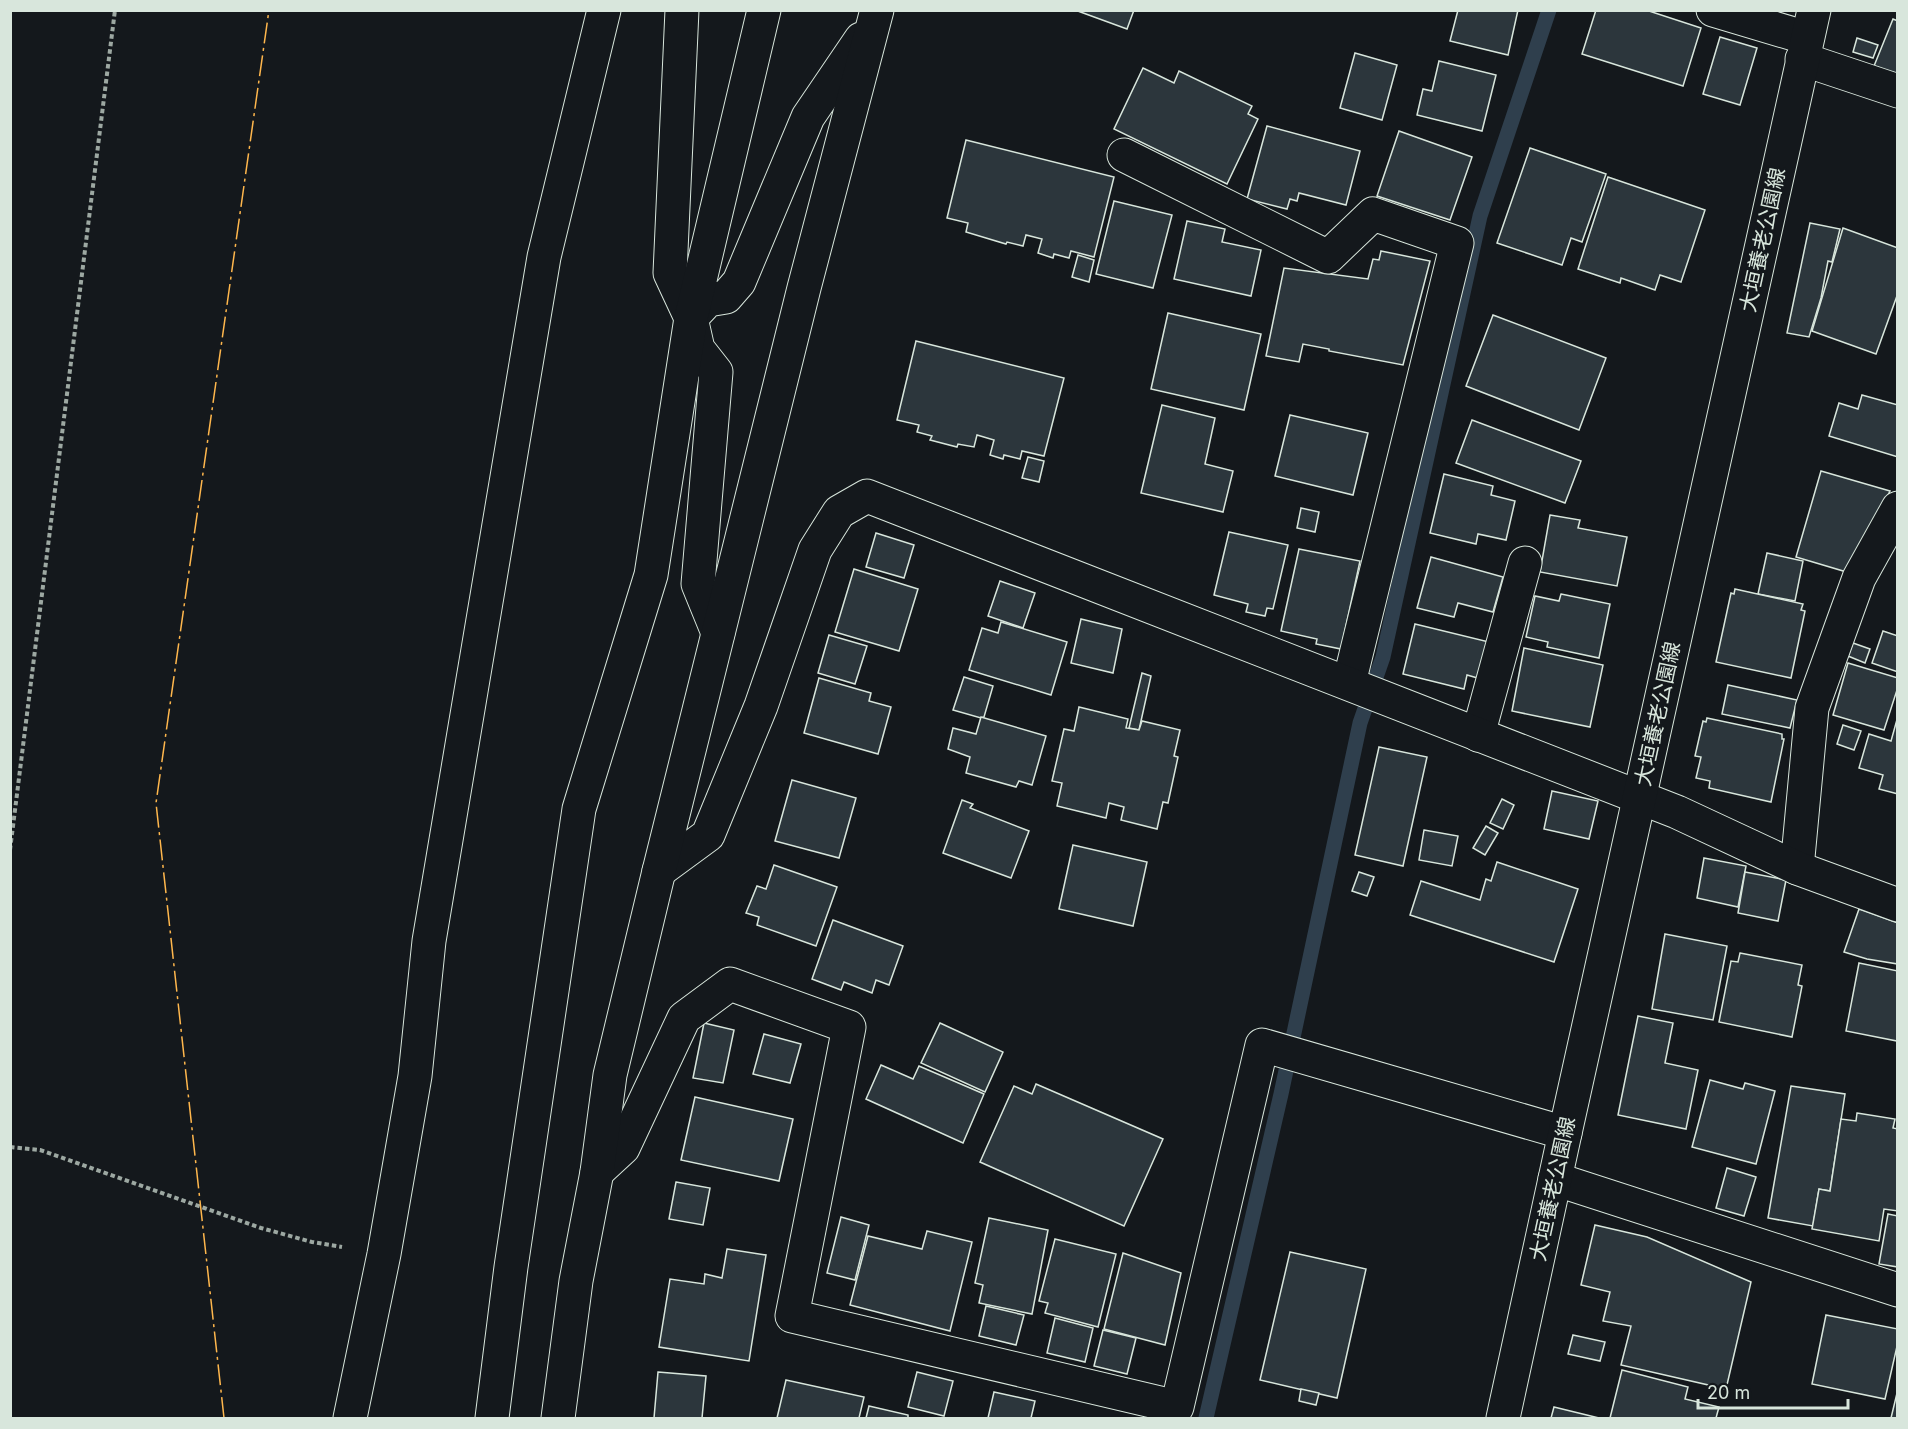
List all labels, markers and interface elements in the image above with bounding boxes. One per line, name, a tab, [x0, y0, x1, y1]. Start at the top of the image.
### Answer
street label: 大垣養老公園線	[1735, 165, 1790, 314]
street label: 大垣養老公園線	[1630, 639, 1685, 788]
street label: 大垣養老公園線	[1525, 1114, 1580, 1263]
scale bar	[1698, 1372, 1848, 1410]
text: 20 m	[1707, 1382, 1750, 1403]

